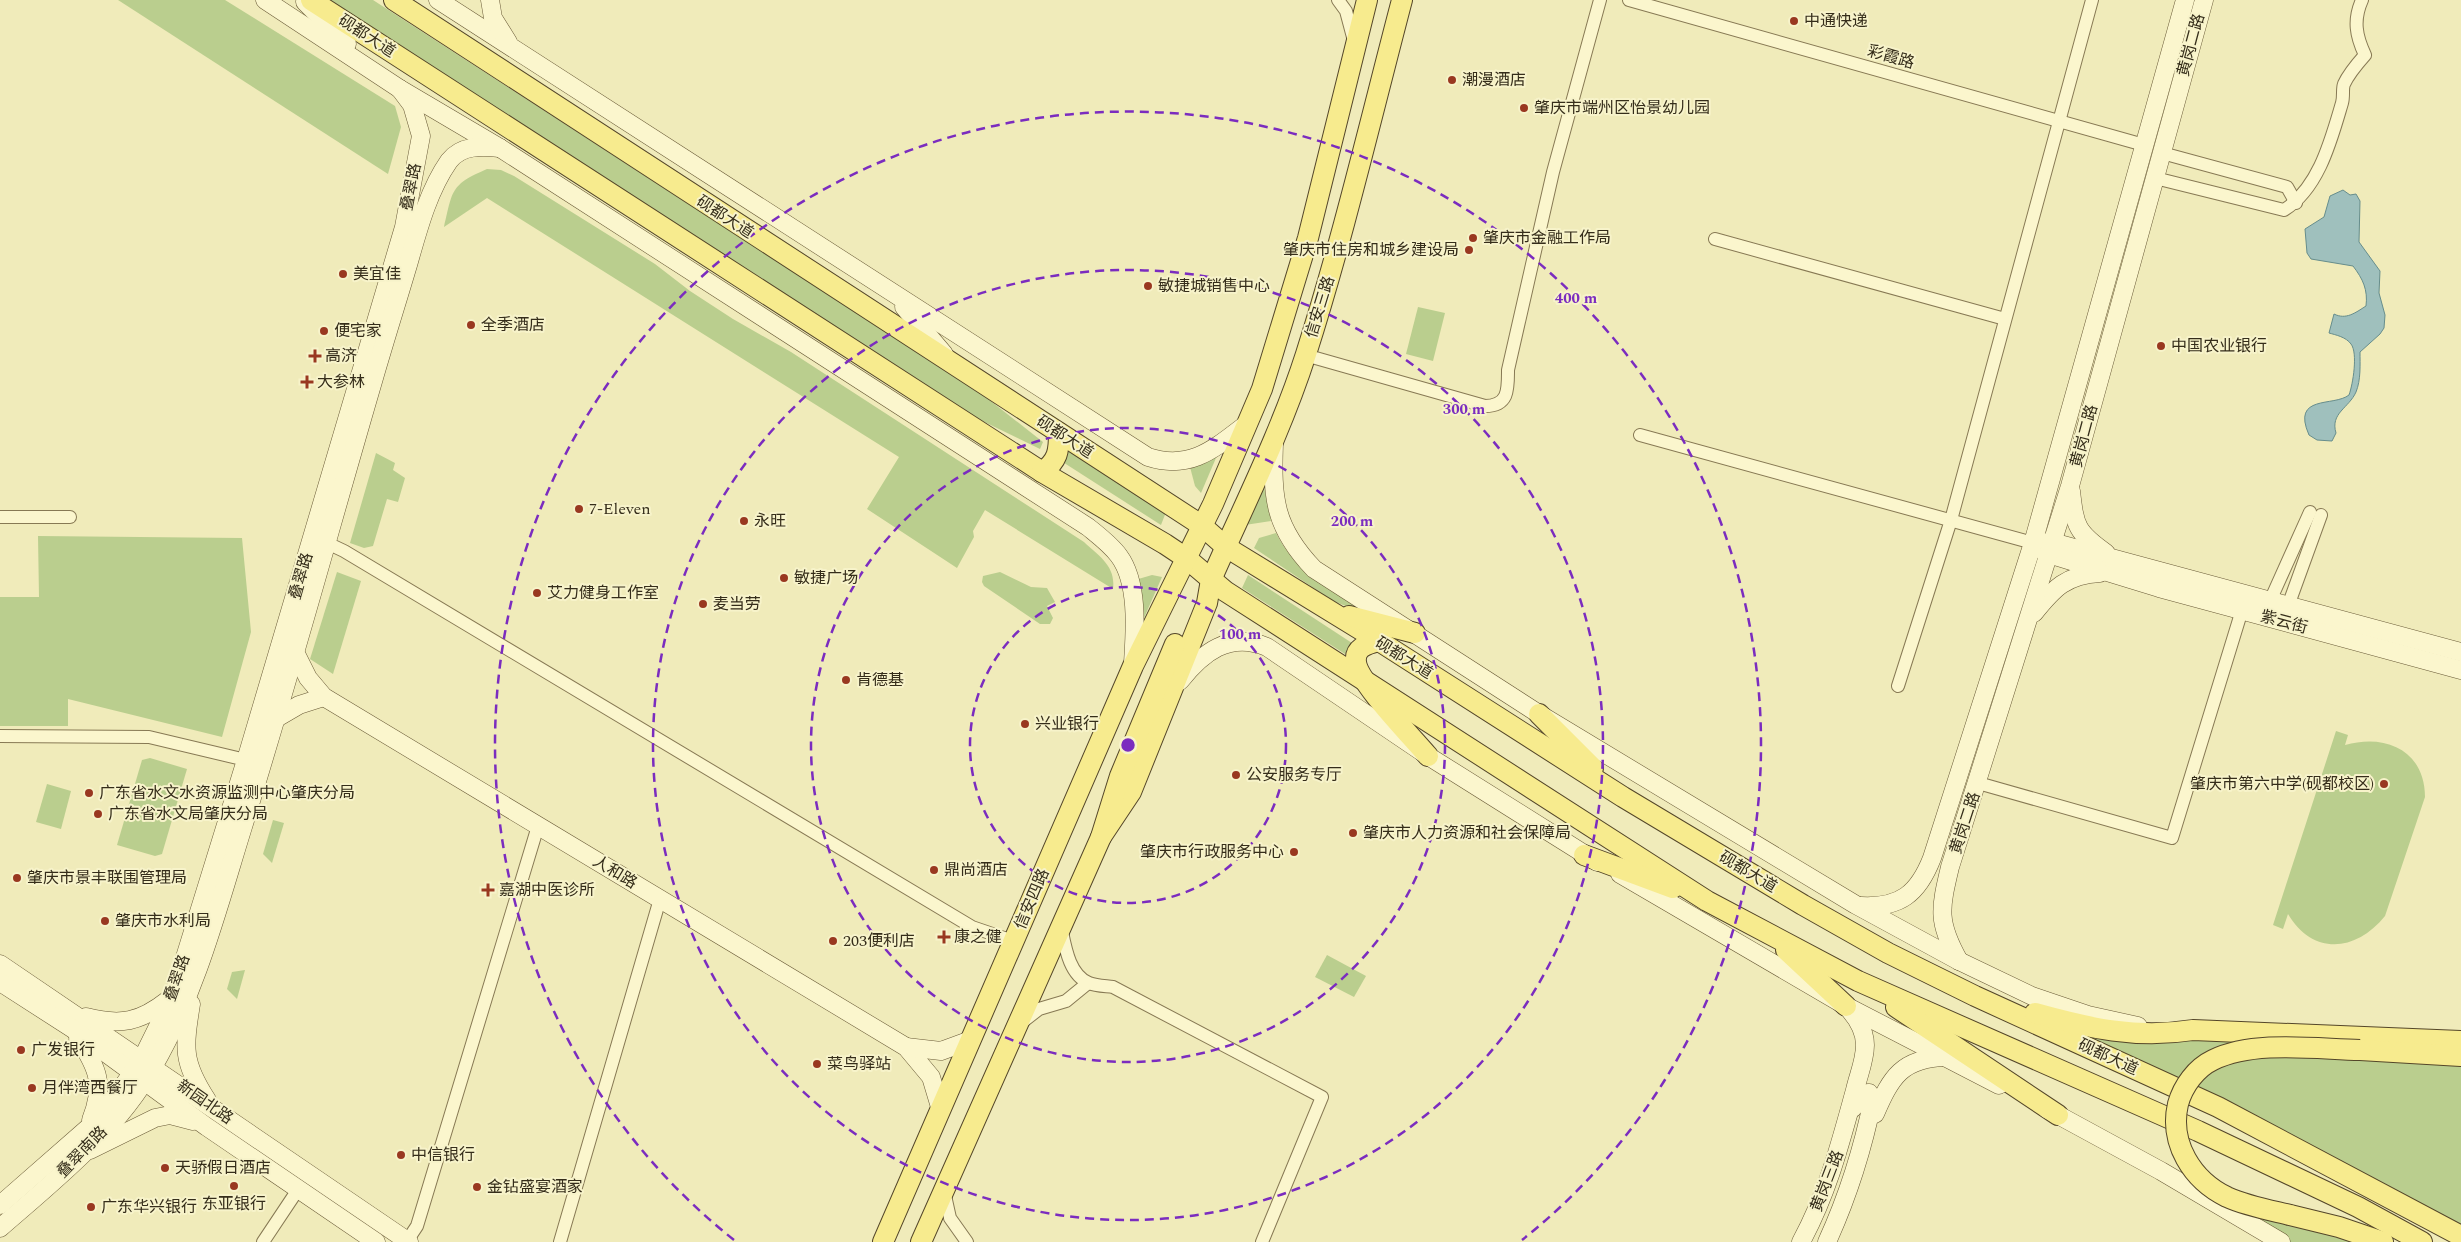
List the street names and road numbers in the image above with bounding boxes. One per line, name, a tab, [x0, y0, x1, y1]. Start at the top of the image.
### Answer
street label: 砚都大道	[334, 9, 400, 63]
street label: 黄岗二路	[2171, 11, 2211, 79]
street label: 彩霞路	[1865, 39, 1917, 75]
street label: 叠翠路	[395, 161, 427, 213]
street label: 砚都大道	[692, 190, 758, 244]
street label: 信安三路	[1299, 273, 1341, 341]
street label: 黄岗二路	[2064, 402, 2104, 470]
street label: 砚都大道	[1032, 410, 1098, 464]
street label: 叠翠路	[283, 550, 319, 602]
street label: 紫云街	[2258, 604, 2310, 640]
street label: 砚都大道	[1370, 631, 1438, 685]
street label: 黄岗二路	[1944, 789, 1986, 857]
street label: 砚都大道	[1714, 845, 1782, 899]
street label: 人和路	[588, 849, 642, 895]
street label: 信安四路	[1008, 865, 1056, 933]
street label: 叠翠路	[158, 951, 196, 1005]
street label: 砚都大道	[2074, 1033, 2142, 1081]
street label: 新园北路	[172, 1074, 238, 1130]
street label: 叠翠南路	[51, 1121, 113, 1183]
street label: 黄岗三路	[1804, 1147, 1850, 1215]

